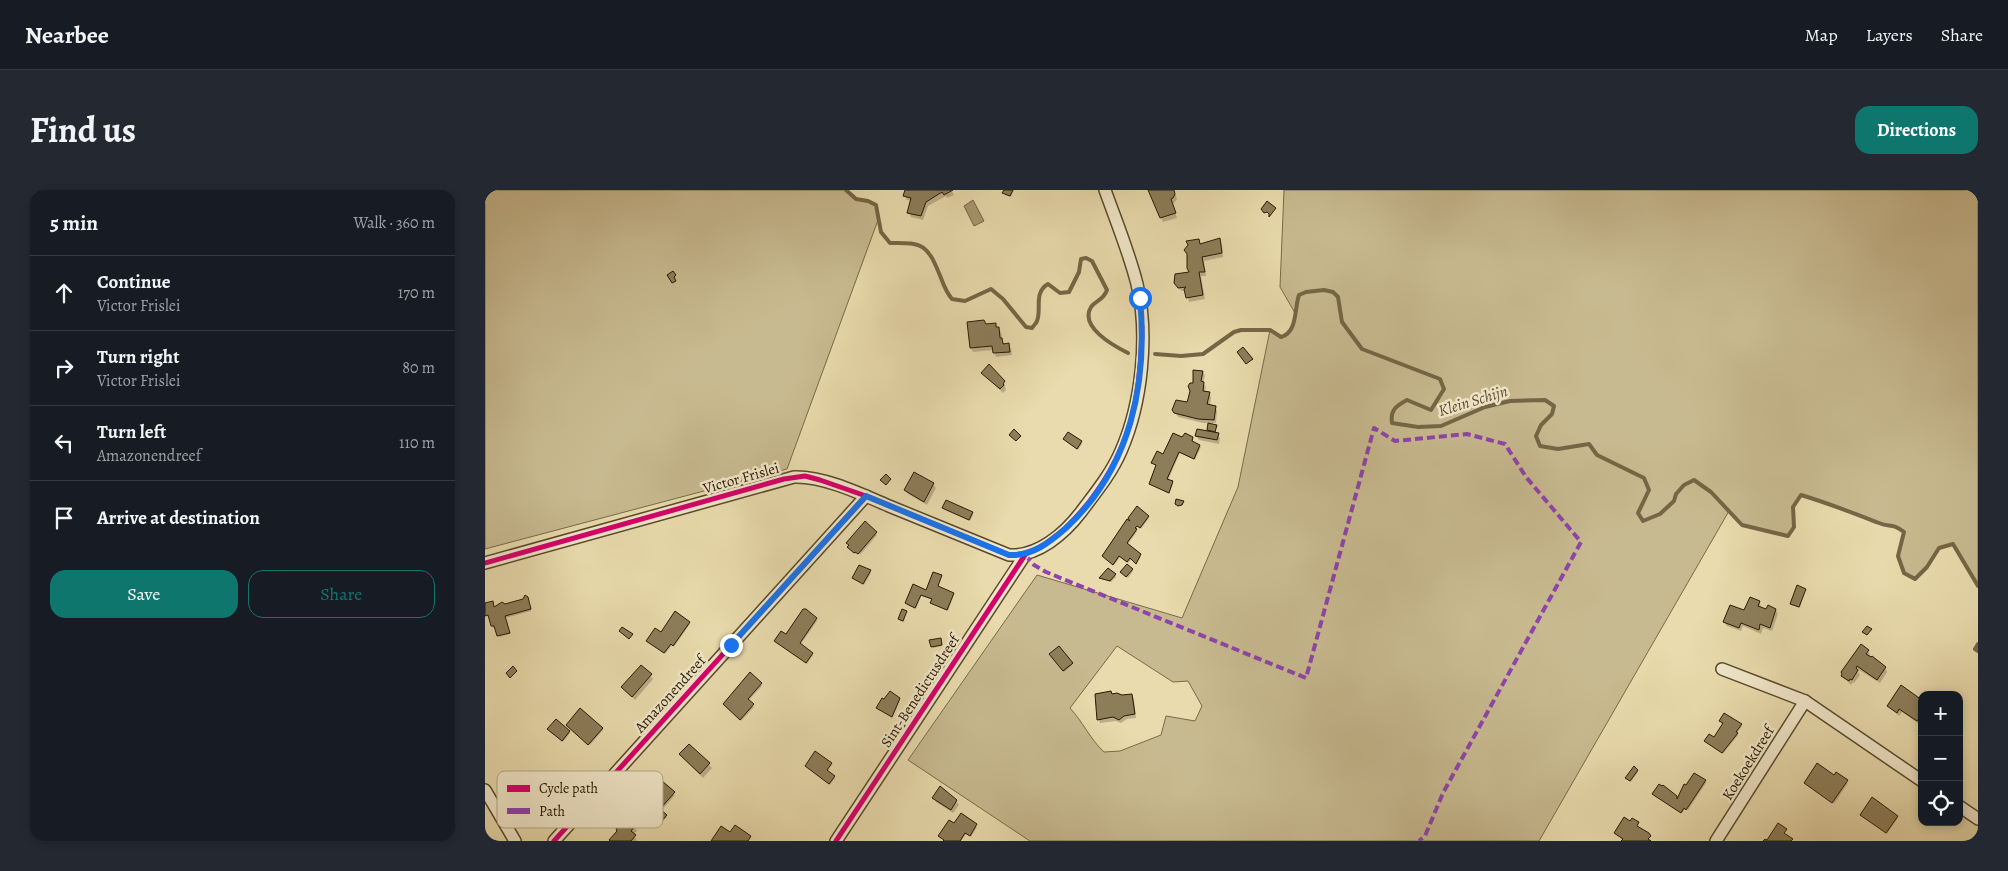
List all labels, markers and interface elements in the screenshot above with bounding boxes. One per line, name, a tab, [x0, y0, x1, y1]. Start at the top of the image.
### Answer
text: Nearbee	[25, 19, 109, 51]
text: Map	[1805, 23, 1838, 47]
text: Layers	[1866, 23, 1913, 47]
text: Share	[1941, 23, 1983, 47]
text: Find us	[30, 106, 136, 154]
button: Directions	[1855, 106, 1978, 154]
text: 5 min	[50, 209, 98, 237]
text: Walk · 360 m	[353, 212, 435, 234]
text: Continue	[97, 269, 171, 295]
icon: ahead	[50, 279, 78, 307]
text: 170 m	[398, 282, 435, 304]
route start	[1129, 287, 1152, 310]
text: Victor Frislei	[97, 295, 181, 317]
text: Turn right	[97, 344, 179, 370]
icon: right	[50, 354, 78, 382]
text: 80 m	[402, 357, 435, 379]
text: Victor Frislei	[97, 370, 181, 392]
water label: Klein Schijn	[1436, 380, 1510, 422]
text: Turn left	[97, 419, 166, 445]
icon: left	[50, 429, 78, 457]
text: 110 m	[399, 432, 435, 454]
text: Amazonendreef	[97, 445, 201, 467]
street label: Victor Frislei	[700, 458, 781, 499]
icon: arrive	[50, 504, 78, 532]
text: Arrive at destination	[97, 505, 260, 531]
button: Save	[50, 570, 238, 618]
button: Share	[248, 570, 435, 618]
street label: Sint-Benedictusdreef	[876, 629, 965, 751]
route end	[720, 634, 743, 657]
street label: Amazonendreef	[629, 650, 711, 738]
map controls	[1918, 691, 1963, 826]
button: +	[1918, 691, 1963, 736]
street label: Koekoekdreef	[1717, 720, 1780, 804]
button: −	[1918, 736, 1963, 781]
legend	[497, 771, 663, 828]
text: Cycle path	[539, 779, 599, 798]
button: locate	[1918, 781, 1963, 826]
text: Path	[539, 802, 566, 821]

